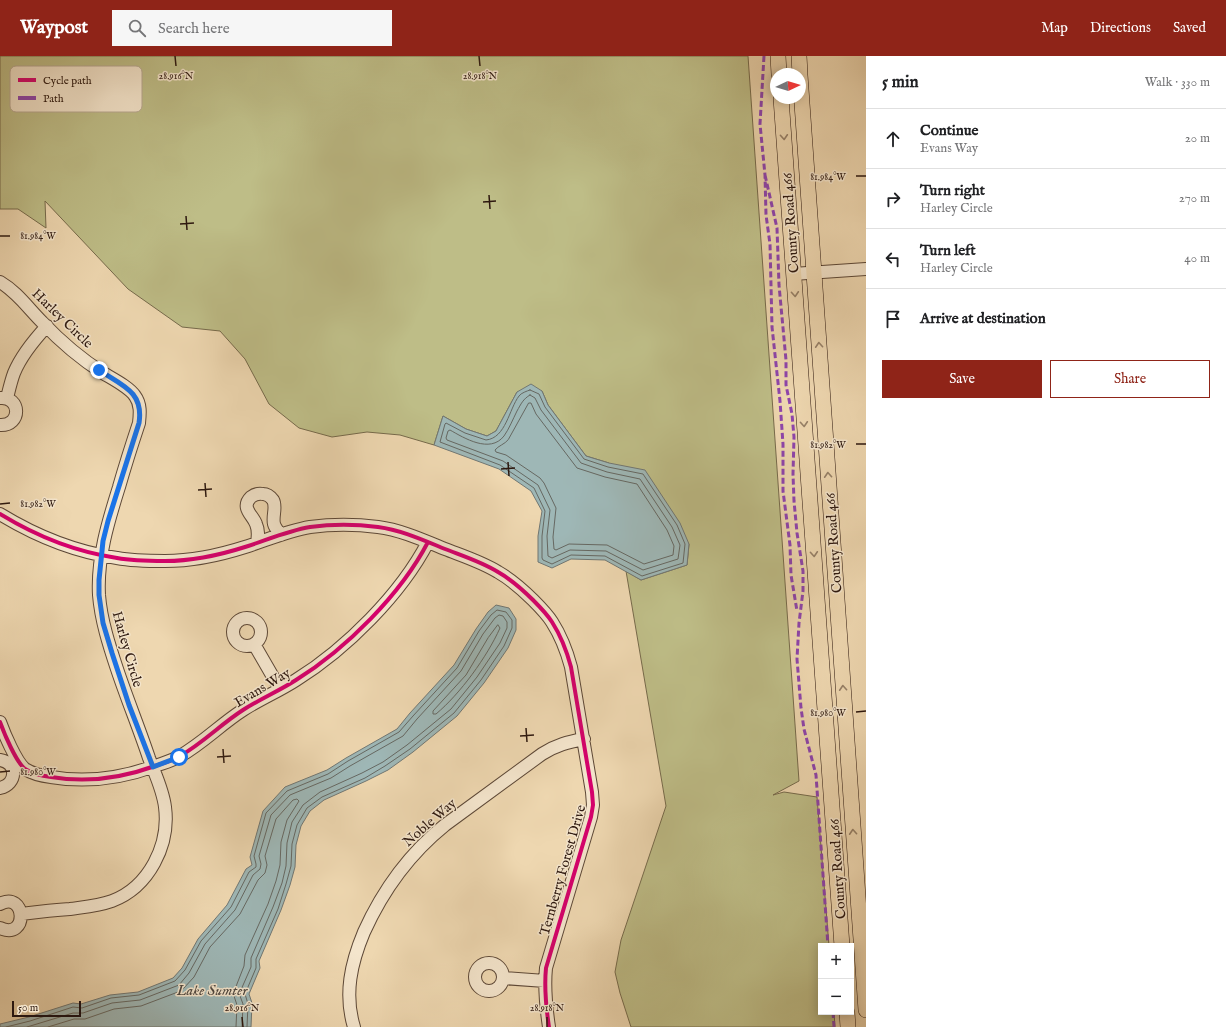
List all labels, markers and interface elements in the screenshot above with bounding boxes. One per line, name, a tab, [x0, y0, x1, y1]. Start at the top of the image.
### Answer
search box	[112, 10, 392, 46]
text: Waypost	[20, 16, 88, 40]
icon: search	[126, 17, 148, 39]
text: Search here	[158, 19, 230, 38]
text: Map	[1041, 19, 1068, 37]
text: Directions	[1090, 19, 1151, 37]
text: Saved	[1173, 19, 1206, 37]
legend	[10, 66, 142, 112]
north arrow	[770, 68, 806, 104]
text: 28.916°N	[159, 70, 194, 83]
text: 28.918°N	[463, 70, 498, 83]
text: 5 min	[882, 72, 919, 93]
text: Cycle path	[43, 74, 92, 88]
text: Walk · 330 m	[1145, 74, 1210, 91]
text: Path	[43, 92, 64, 106]
text: Continue	[920, 121, 978, 140]
icon: ahead	[882, 128, 904, 150]
text: 20 m	[1185, 130, 1210, 147]
one-way arrow	[779, 134, 788, 140]
text: Evans Way	[920, 140, 978, 157]
street label: County Road 466	[778, 171, 803, 274]
text: 81.984°W	[810, 171, 846, 184]
text: Turn right	[920, 181, 985, 200]
icon: right	[882, 188, 904, 210]
text: 270 m	[1179, 190, 1210, 207]
text: Harley Circle	[920, 200, 993, 217]
text: 81.984°W	[20, 230, 56, 243]
text: Turn left	[920, 241, 976, 260]
icon: left	[882, 248, 904, 270]
text: 40 m	[1184, 250, 1210, 267]
text: Harley Circle	[920, 260, 993, 277]
street label: Harley Circle	[28, 285, 97, 353]
one-way arrow	[790, 291, 799, 298]
icon: arrive	[882, 308, 904, 330]
text: Arrive at destination	[920, 309, 1046, 328]
one-way arrow	[814, 342, 823, 348]
button: Save	[882, 360, 1042, 398]
button: Share	[1050, 360, 1210, 398]
route end	[90, 361, 108, 379]
one-way arrow	[800, 421, 809, 427]
text: 81.982°W	[810, 439, 846, 452]
one-way arrow	[824, 472, 833, 478]
street label: County Road 466	[821, 491, 846, 594]
text: 81.982°W	[20, 498, 56, 511]
one-way arrow	[809, 551, 818, 557]
street label: Harley Circle	[108, 609, 147, 690]
street label: Evans Way	[231, 664, 294, 712]
one-way arrow	[839, 685, 848, 691]
text: 81.980°W	[810, 707, 846, 720]
route start	[170, 748, 188, 766]
text: 81.980°W	[20, 766, 56, 779]
street label: Noble Way	[399, 795, 460, 851]
street label: Ternberry Forest Drive	[536, 802, 590, 938]
street label: County Road 466	[825, 817, 850, 920]
one-way arrow	[849, 829, 858, 835]
map controls	[818, 943, 854, 1015]
button: +	[818, 943, 854, 979]
button: −	[818, 979, 854, 1015]
water label: Lake Sumter	[176, 981, 248, 1000]
scale bar	[12, 999, 81, 1018]
text: 50 m	[18, 1001, 38, 1015]
text: 28.916°N	[225, 1002, 260, 1015]
text: 28.918°N	[530, 1002, 565, 1015]

